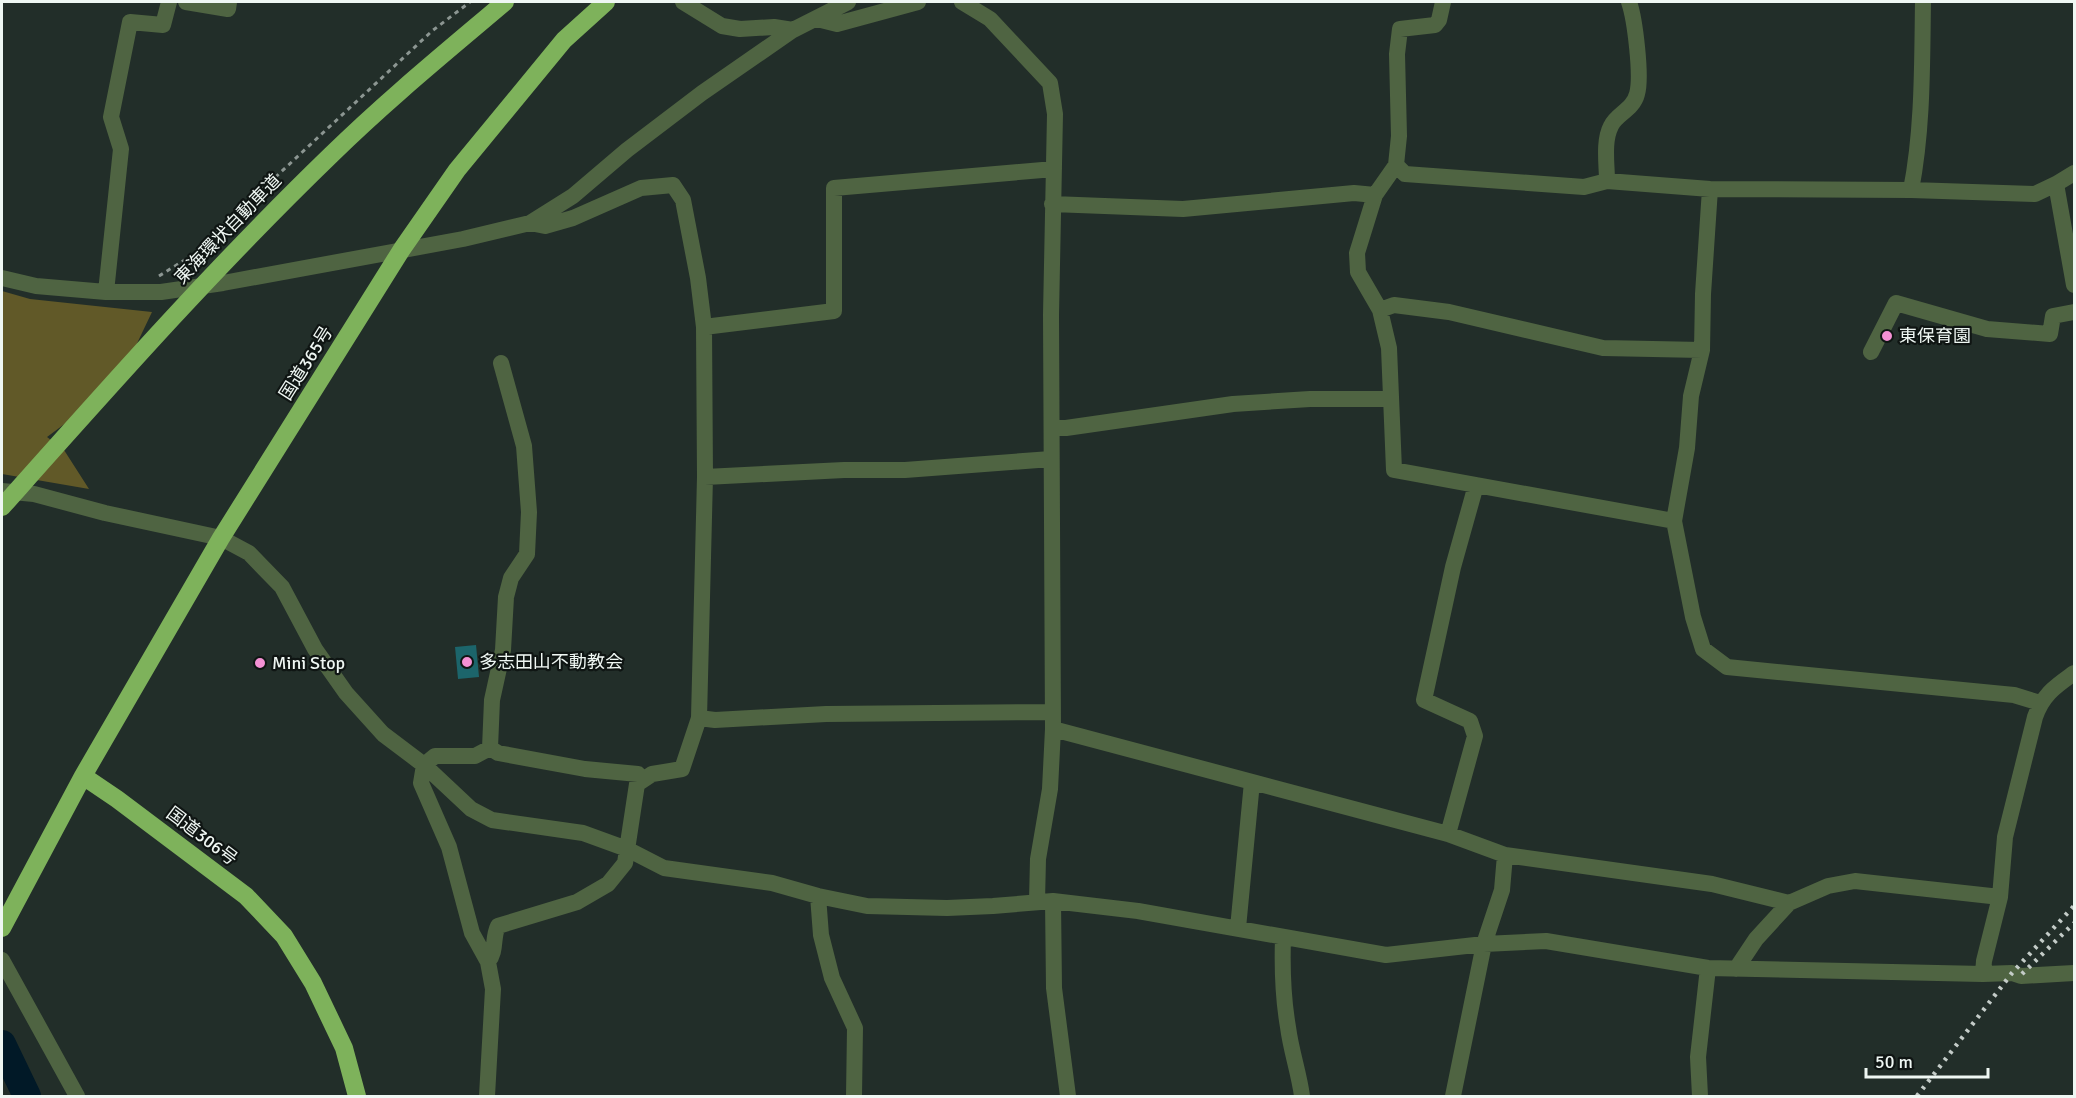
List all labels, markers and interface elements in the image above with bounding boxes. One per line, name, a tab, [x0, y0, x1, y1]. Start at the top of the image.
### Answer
street label: 東海環状自動車道	[170, 170, 286, 288]
street label: 国道365号	[275, 322, 337, 404]
place label: 東保育園	[1899, 325, 1971, 347]
marker: 東保育園	[1880, 329, 1894, 343]
place label: 多志田山不動教会	[479, 651, 623, 673]
place label: Mini Stop	[272, 652, 345, 674]
marker: 多志田山不動教会	[460, 655, 474, 669]
marker: Mini Stop	[253, 656, 267, 670]
street label: 国道306号	[162, 802, 242, 870]
scale bar	[1866, 1041, 1988, 1079]
text: 50 m	[1875, 1051, 1913, 1073]

